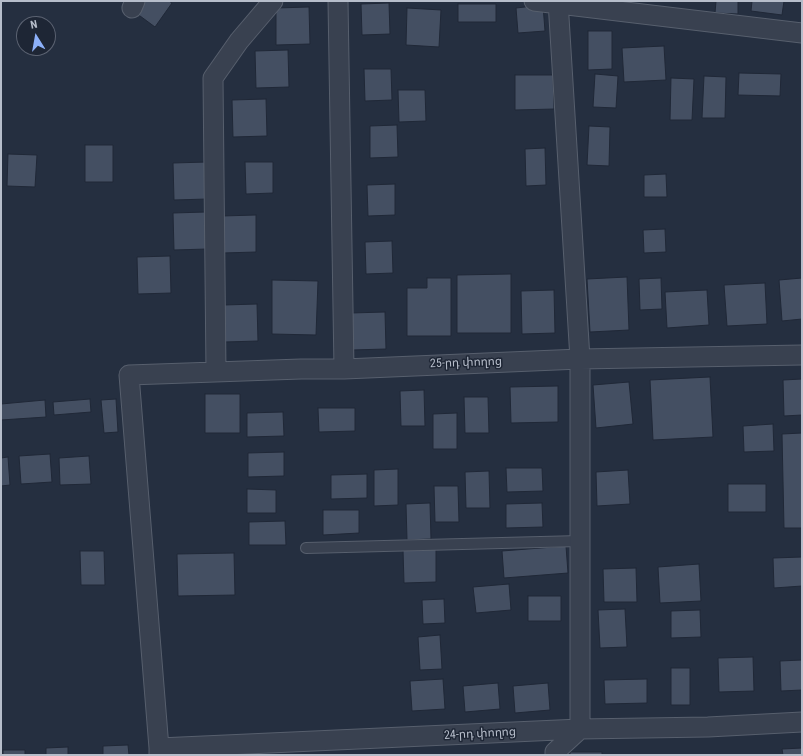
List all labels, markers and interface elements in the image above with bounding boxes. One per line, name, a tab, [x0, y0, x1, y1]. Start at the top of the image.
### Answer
north arrow	[16, 16, 56, 56]
text: N	[29, 18, 38, 32]
street label: 25-րդ փողոց	[430, 355, 502, 371]
street label: 24-րդ փողոց	[444, 725, 516, 743]

